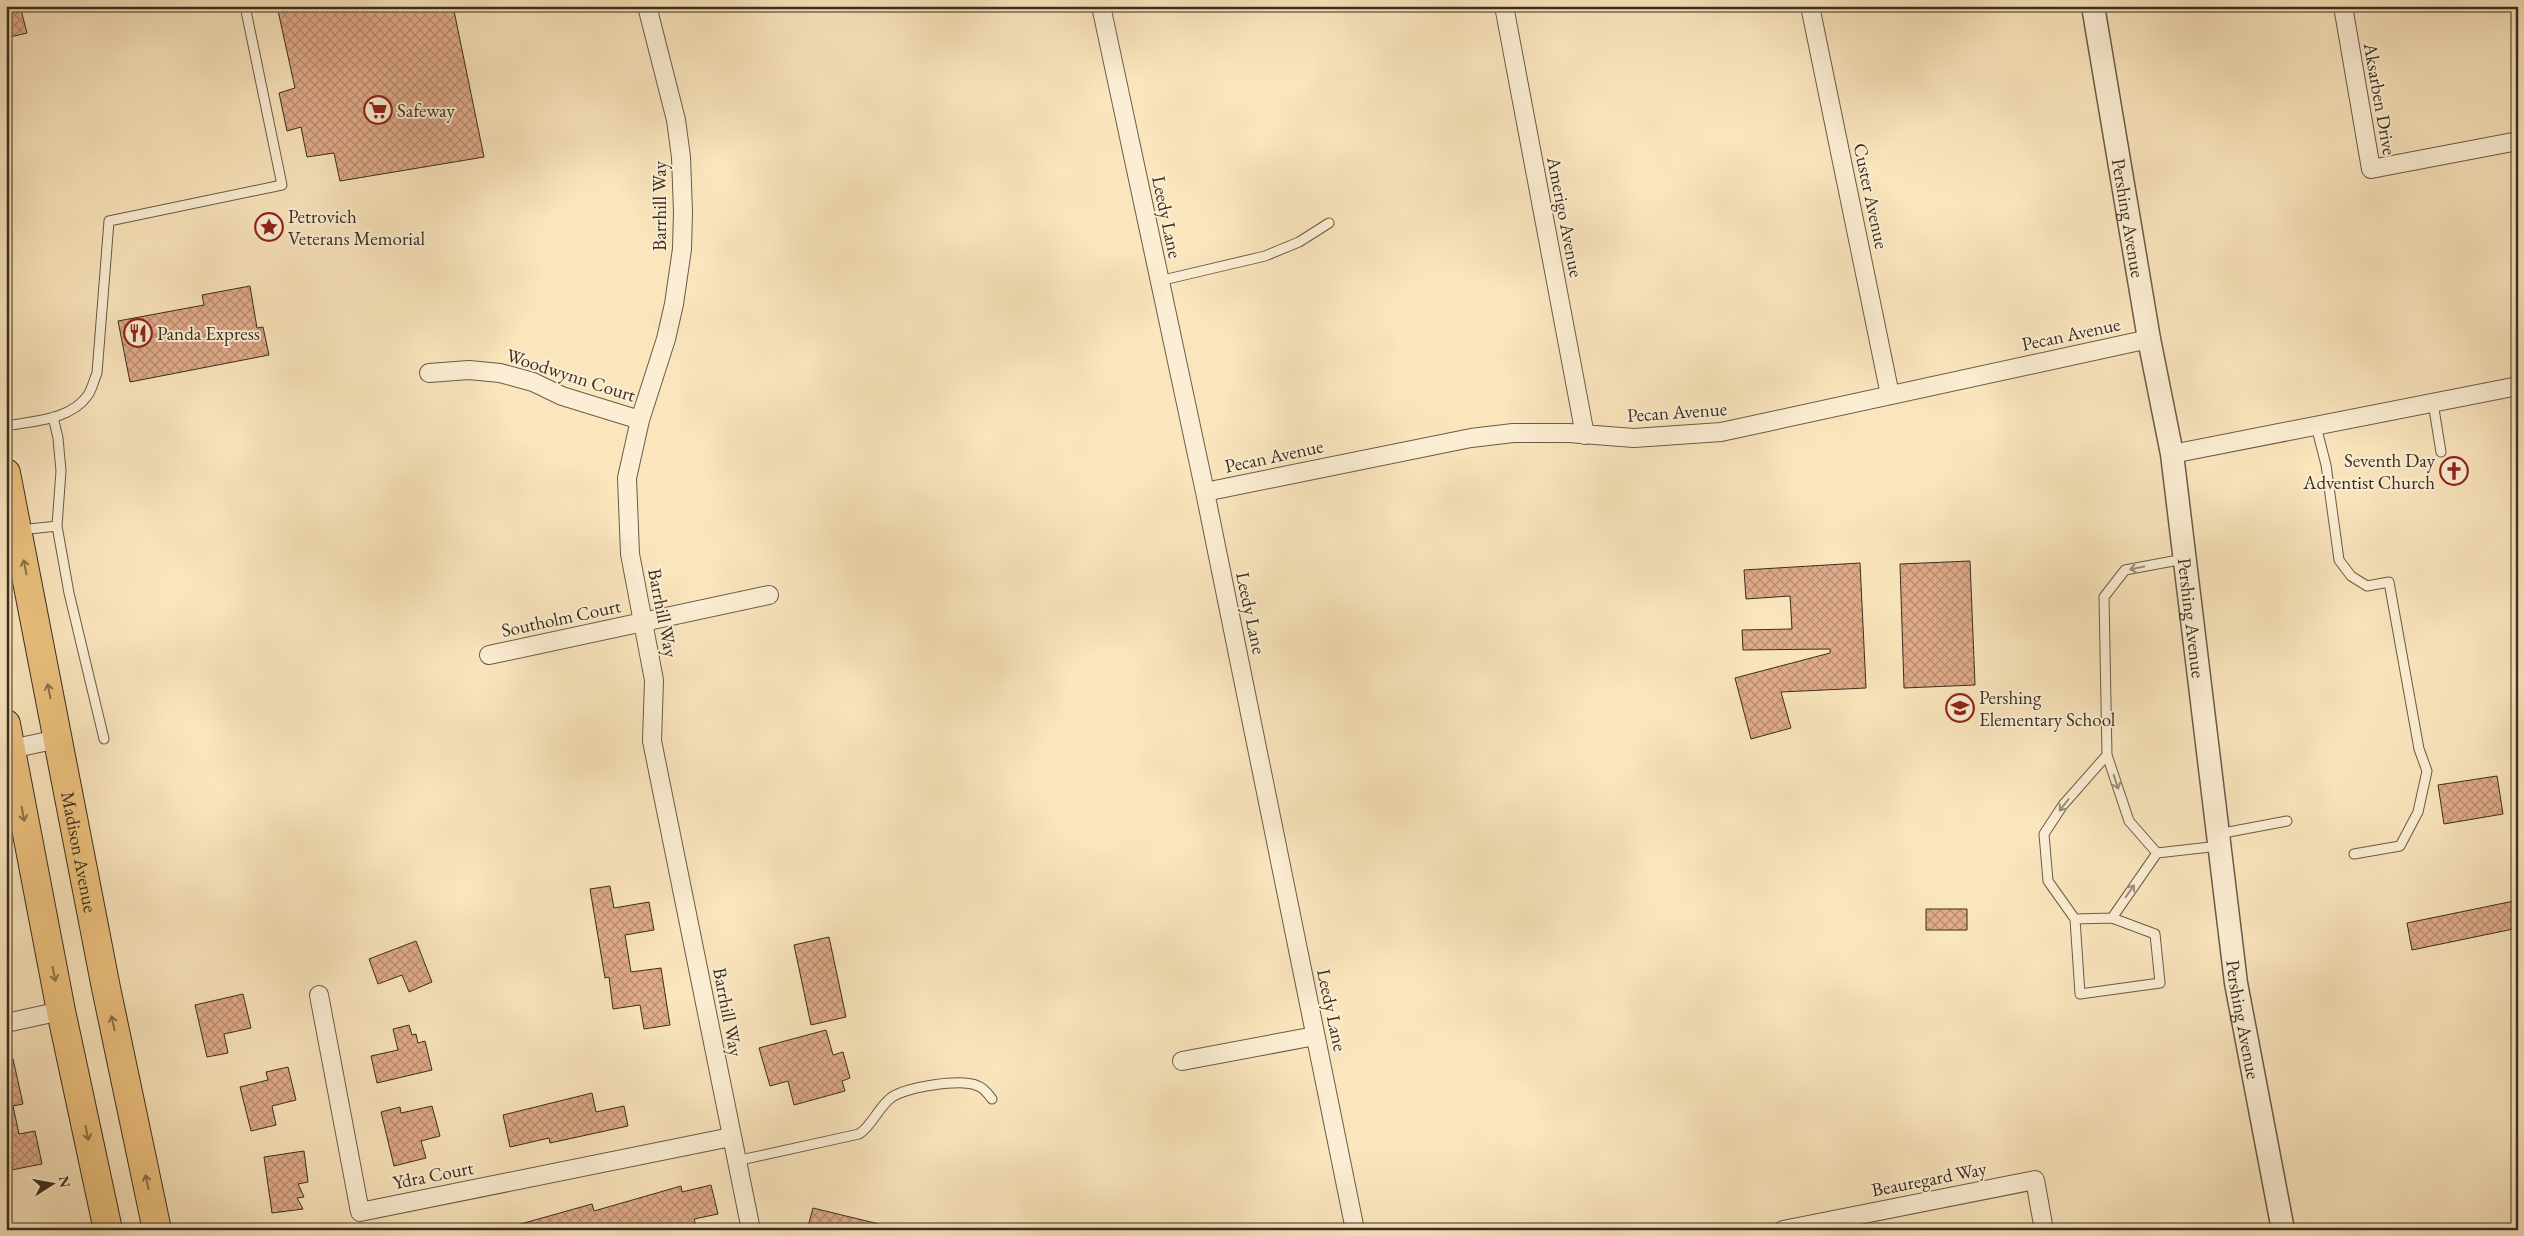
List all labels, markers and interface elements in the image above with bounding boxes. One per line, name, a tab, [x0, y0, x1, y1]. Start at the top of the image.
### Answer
street label: Aksarben Drive	[2358, 40, 2402, 157]
supermarket icon: Safeway	[363, 95, 393, 125]
place label: Safeway	[397, 98, 456, 123]
street label: Custer Avenue	[1848, 141, 1894, 251]
street label: Amerigo Avenue	[1541, 154, 1589, 279]
street label: Pershing Avenue	[2106, 156, 2151, 280]
street label: Barrhill Way	[647, 160, 672, 251]
street label: Leedy Lane	[1146, 174, 1188, 260]
place label: Petrovich Veterans Memorial	[288, 204, 425, 251]
place icon: Petrovich Veterans Memorial	[254, 212, 284, 242]
street label: Pecan Avenue	[2019, 311, 2123, 357]
restaurant icon: Panda Express	[123, 318, 153, 348]
place label: Panda Express	[157, 321, 260, 346]
street label: Woodwynn Court	[503, 342, 639, 408]
street label: Pecan Avenue	[1626, 396, 1728, 428]
street label: Pecan Avenue	[1222, 433, 1326, 479]
place label: Seventh Day Adventist Church	[2302, 448, 2436, 495]
church icon: Seventh Day Adventist Church	[2439, 456, 2469, 486]
street label: Pershing Avenue	[2172, 556, 2211, 679]
one-way arrow	[20, 560, 29, 576]
one-way arrow	[2129, 564, 2145, 573]
street label: Barrhill Way	[642, 566, 684, 660]
street label: Leedy Lane	[1230, 570, 1272, 656]
street label: Southolm Court	[499, 593, 623, 643]
one-way arrow	[44, 684, 53, 700]
place label: Pershing Elementary School	[1979, 685, 2116, 732]
school or university icon: Pershing Elementary School	[1945, 693, 1975, 723]
one-way arrow	[2112, 774, 2121, 789]
street label: Madison Avenue	[56, 789, 104, 914]
one-way arrow	[2058, 799, 2069, 812]
one-way arrow	[18, 806, 28, 822]
one-way arrow	[2125, 885, 2135, 899]
street label: Pershing Avenue	[2221, 959, 2267, 1081]
street label: Barrhill Way	[707, 965, 749, 1059]
one-way arrow	[49, 966, 59, 982]
street label: Leedy Lane	[1311, 967, 1353, 1053]
one-way arrow	[108, 1016, 118, 1032]
one-way arrow	[83, 1125, 92, 1141]
street label: Ydra Court	[391, 1155, 475, 1195]
street label: Beauregard Way	[1869, 1155, 1989, 1202]
north arrow	[28, 1158, 78, 1208]
text: N	[55, 1174, 75, 1189]
one-way arrow	[142, 1175, 151, 1191]

